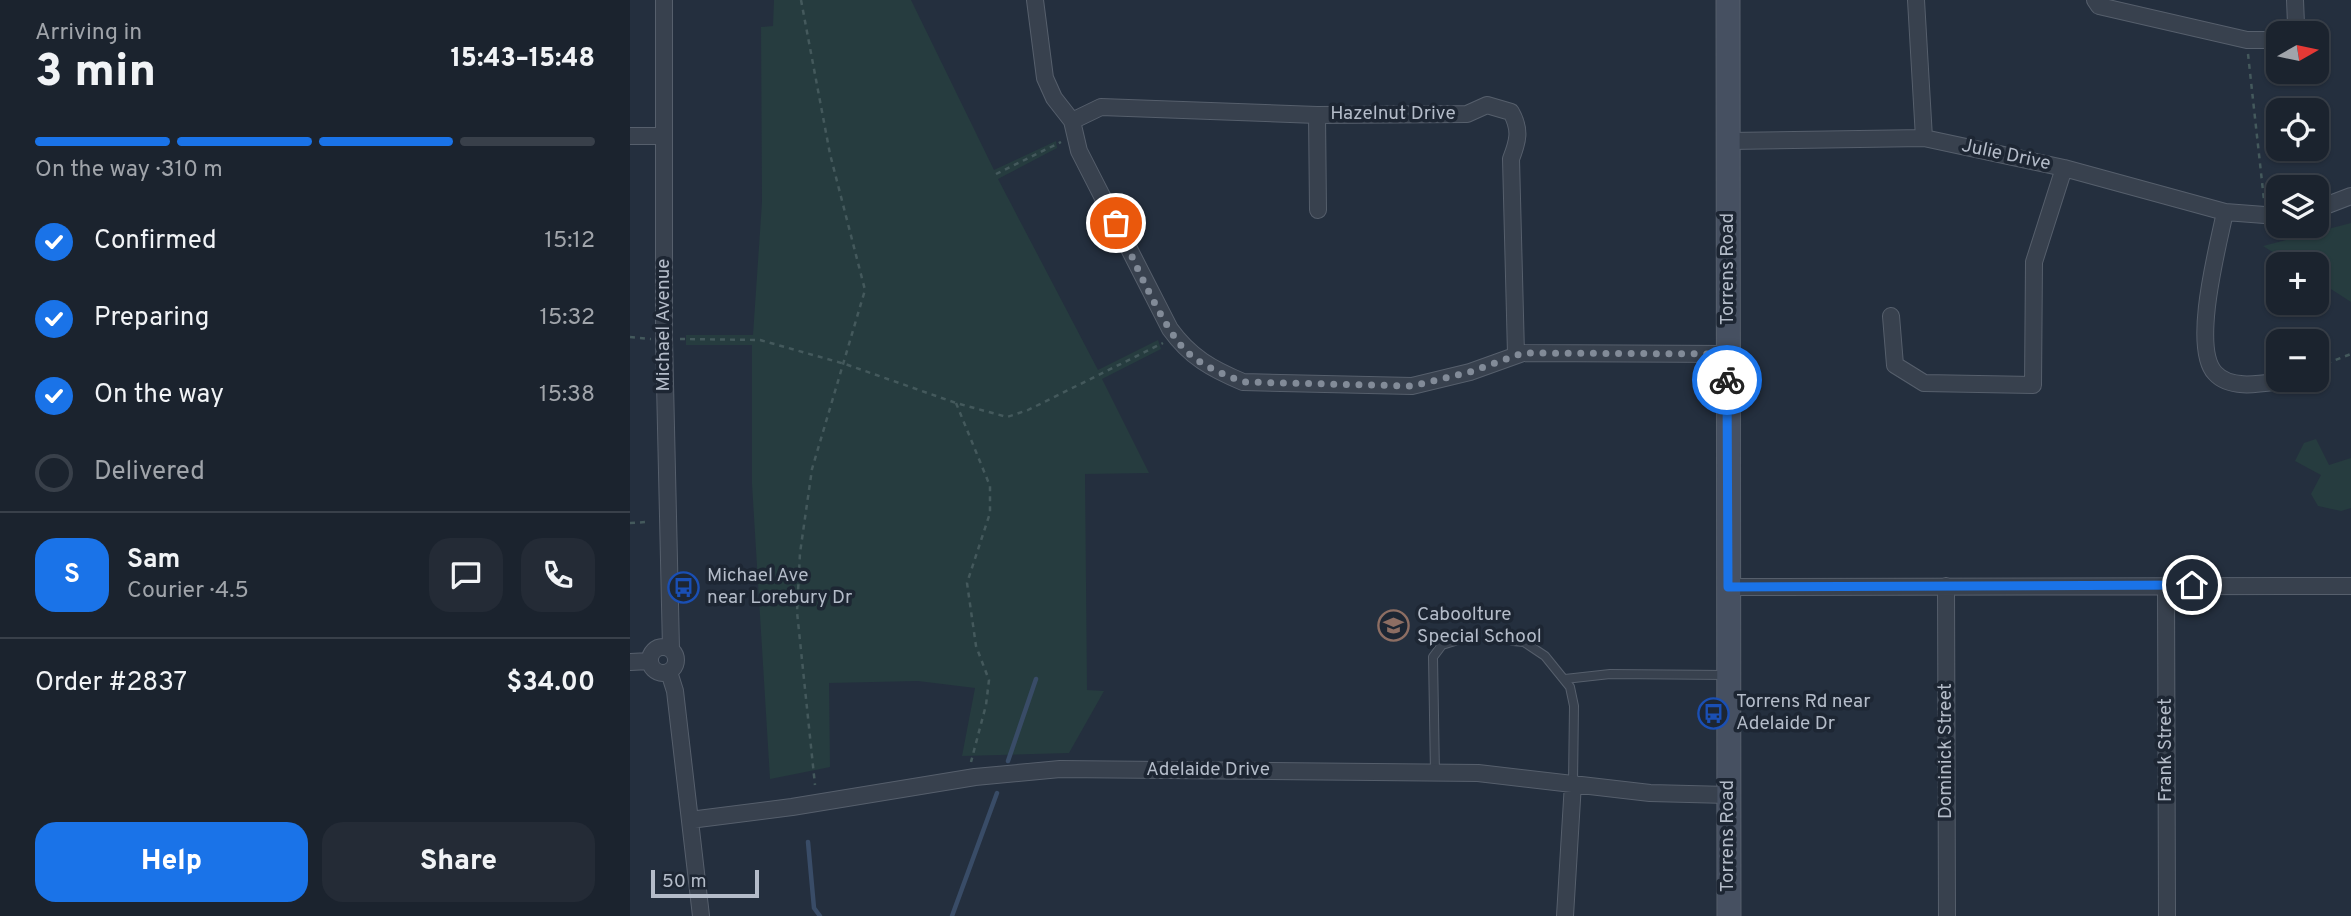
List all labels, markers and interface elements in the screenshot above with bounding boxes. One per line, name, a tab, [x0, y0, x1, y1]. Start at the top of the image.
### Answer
text: Arriving in	[35, 19, 142, 48]
north arrow	[2266, 21, 2329, 84]
map controls	[2266, 21, 2329, 392]
text: 15:43–15:48	[450, 43, 595, 76]
text: 3 min	[35, 44, 156, 103]
button: locate	[2266, 98, 2329, 161]
street label: Hazelnut Drive	[1330, 102, 1456, 126]
street label: Julie Drive	[1959, 134, 2053, 176]
text: On the way · 310 m	[35, 156, 223, 185]
button: layers	[2266, 175, 2329, 238]
pin	[1086, 193, 1146, 253]
icon: bag	[1097, 204, 1135, 242]
street label: Torrens Road	[1716, 213, 1740, 325]
icon: check	[35, 223, 73, 261]
text: Confirmed	[94, 225, 217, 258]
text: 15:12	[544, 227, 595, 256]
button: +	[2266, 252, 2329, 315]
street label: Michael Avenue	[652, 258, 676, 392]
icon: check	[35, 300, 73, 338]
text: Preparing	[94, 302, 209, 335]
text: 15:32	[540, 304, 595, 333]
button: −	[2266, 329, 2329, 392]
courier	[1692, 345, 1762, 415]
icon: bike	[1708, 361, 1746, 399]
icon: check	[35, 377, 73, 415]
text: On the way	[94, 379, 224, 412]
text: 15:38	[539, 381, 595, 410]
text: Delivered	[94, 456, 205, 489]
button: chat	[429, 538, 503, 612]
button: phone	[521, 538, 595, 612]
text: Sam	[127, 544, 180, 577]
pin	[2162, 555, 2222, 615]
text: S	[64, 559, 80, 592]
place label: Michael Ave near Lorebury Dr	[707, 564, 853, 610]
icon: home	[2173, 566, 2211, 604]
bus stop icon: Michael Ave near Lorebury Dr	[667, 570, 701, 604]
text: Courier · 4.5	[127, 577, 249, 606]
place label: Caboolture Special School	[1417, 603, 1542, 649]
school or university icon: Caboolture Special School	[1377, 609, 1411, 643]
text: Order #2837	[35, 667, 187, 700]
text: $34.00	[506, 667, 595, 700]
street label: Dominick Street	[1934, 683, 1958, 819]
place label: Torrens Rd near Adelaide Dr	[1736, 690, 1871, 736]
bus stop icon: Torrens Rd near Adelaide Dr	[1696, 696, 1730, 730]
street label: Frank Street	[2154, 698, 2178, 802]
street label: Adelaide Drive	[1146, 758, 1270, 782]
street label: Torrens Road	[1716, 780, 1740, 892]
button: Help	[35, 822, 308, 902]
button: Share	[322, 822, 595, 902]
scale bar	[651, 867, 760, 899]
text: 50 m	[662, 870, 707, 894]

